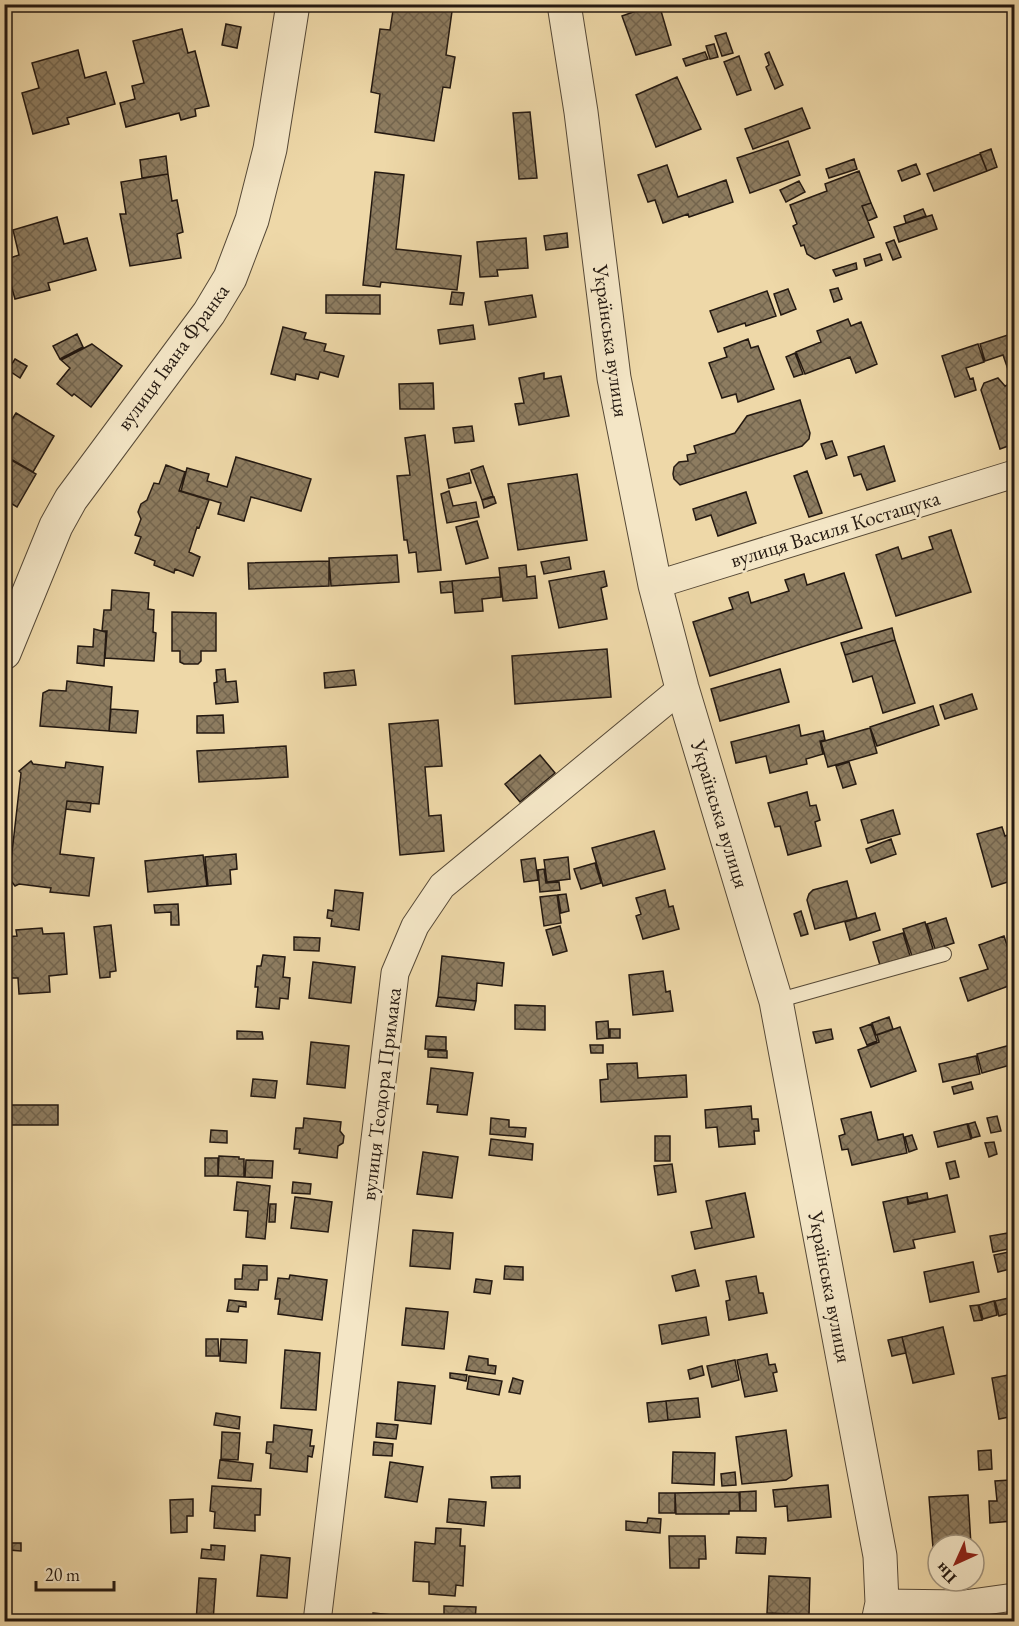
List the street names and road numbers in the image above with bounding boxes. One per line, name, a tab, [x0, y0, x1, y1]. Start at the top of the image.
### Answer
street label: Українська вулиця	[587, 262, 636, 419]
street label: вулиця Івана Франка	[110, 278, 235, 435]
street label: вулиця Василя Костащука	[727, 484, 944, 573]
street label: Українська вулиця	[685, 735, 756, 891]
street label: вулиця Теодора Примака	[354, 985, 407, 1202]
street label: Українська вулиця	[802, 1208, 858, 1365]

